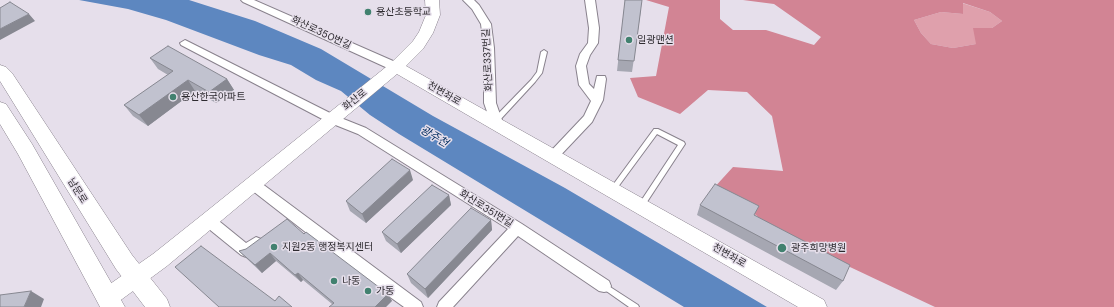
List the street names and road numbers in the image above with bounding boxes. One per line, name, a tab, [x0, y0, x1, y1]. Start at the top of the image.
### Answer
street label: 화산로350번길	[289, 14, 353, 52]
street label: 화산로337번길	[480, 28, 496, 92]
street label: 천변좌로	[425, 80, 463, 108]
street label: 화산로	[340, 87, 370, 113]
street label: 남문로	[65, 176, 89, 206]
street label: 화산로351번길	[457, 188, 515, 230]
street label: 천변좌로	[710, 242, 748, 270]

